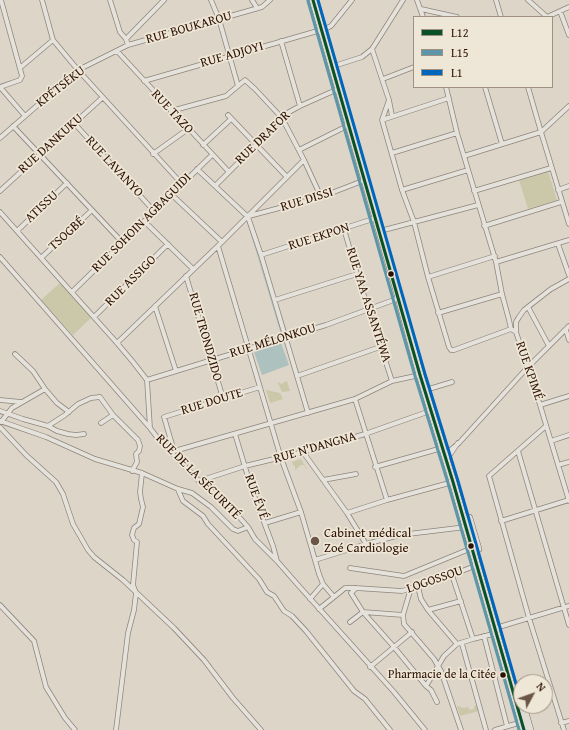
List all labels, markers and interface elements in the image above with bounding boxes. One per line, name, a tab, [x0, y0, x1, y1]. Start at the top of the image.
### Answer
street label: RUE BOUKAROU	[144, 8, 234, 48]
legend	[413, 16, 553, 88]
text: L12	[451, 24, 468, 41]
street label: RUE ADJOYI	[199, 39, 265, 71]
text: L15	[451, 44, 468, 61]
street label: KPÉTSÉKU	[33, 63, 89, 111]
text: L1	[451, 64, 463, 81]
street label: RUE TAZO	[148, 87, 196, 137]
street label: RUE DRAFOR	[232, 108, 294, 168]
street label: RUE DANKUKU	[15, 111, 87, 177]
street label: RUE LAVANYO	[82, 133, 146, 201]
street label: RUE SOHOIN AGBAGUIDI	[89, 170, 195, 276]
street label: RUE DISSI	[279, 185, 335, 215]
street label: ATISSU	[22, 188, 62, 226]
street label: TSOGBÉ	[46, 214, 88, 254]
street label: RUE EKPON	[287, 220, 351, 254]
street label: RUE YAA ASSANTÉWA	[342, 246, 394, 364]
street label: RUE ASSIGO	[102, 252, 160, 310]
unlabelled marker	[386, 269, 396, 279]
street label: RUE TRONDZIDO	[185, 291, 225, 383]
street label: RUE MÉLONKOU	[228, 320, 318, 362]
street label: RUE KPIMÉ	[512, 339, 546, 403]
street label: RUE DOUTE	[179, 385, 245, 419]
street label: RUE N'DANGNA	[272, 429, 358, 467]
street label: RUE DE LA SÉCURITÉ	[152, 431, 244, 523]
street label: RUE ÉVÉ	[241, 472, 271, 522]
place label: Cabinet médical Zoé Cardiologie	[324, 526, 411, 557]
marker: Cabinet médical Zoé Cardiologie	[309, 535, 321, 547]
unlabelled marker	[466, 541, 476, 551]
street label: LOGOSSOU	[405, 563, 465, 597]
place label: Pharmacie de la Citée	[388, 668, 496, 682]
marker: Pharmacie de la Citée	[498, 670, 508, 680]
north arrow	[513, 674, 553, 714]
text: N	[533, 679, 550, 695]

